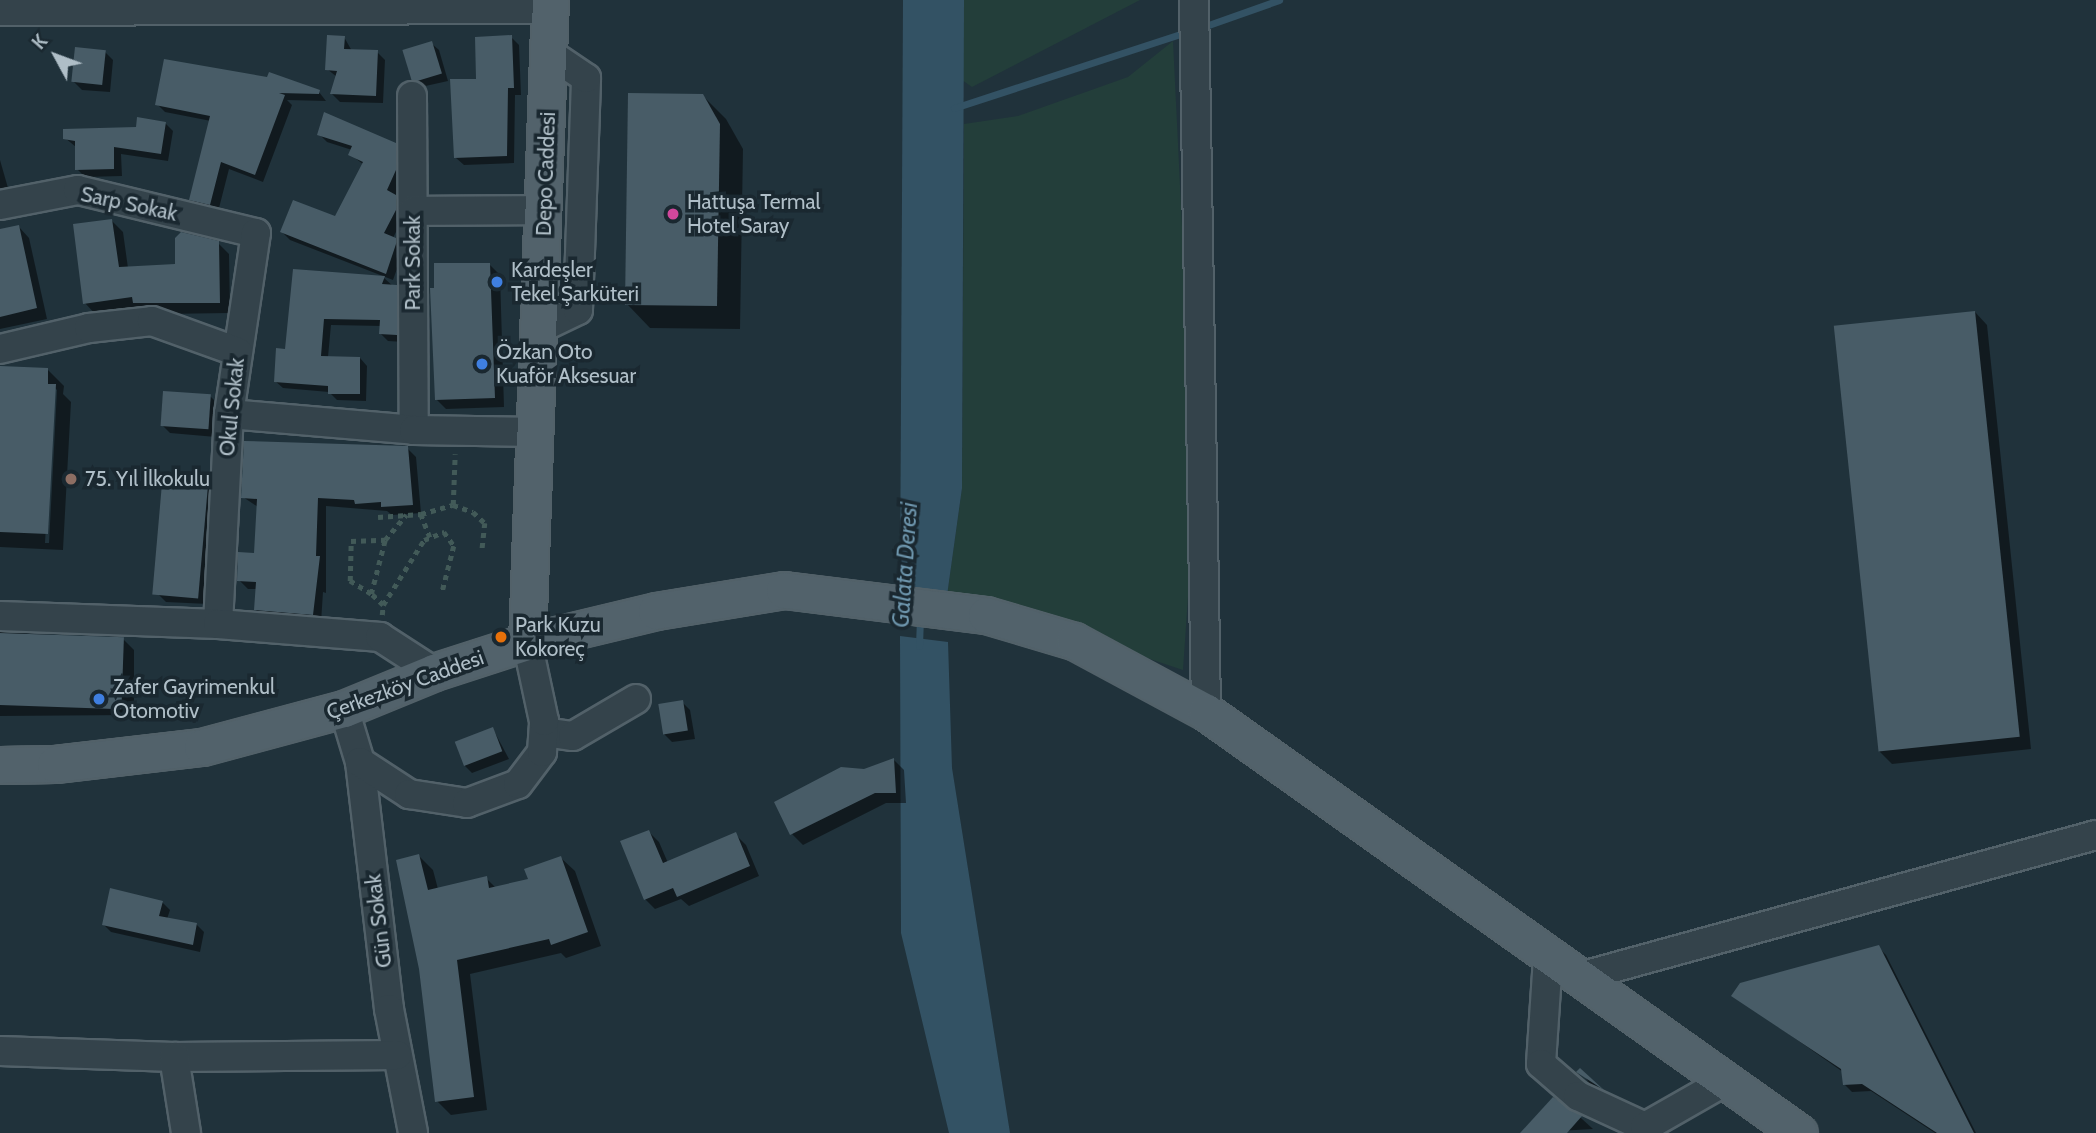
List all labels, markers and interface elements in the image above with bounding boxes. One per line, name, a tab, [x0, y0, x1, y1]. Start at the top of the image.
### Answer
north arrow	[21, 21, 91, 91]
text: K	[27, 30, 52, 54]
street label: Depo Caddesi	[531, 112, 561, 236]
street label: Sarp Sokak	[78, 181, 180, 227]
place label: Hattuşa Termal Hotel Saray	[687, 189, 821, 239]
marker: Hattuşa Termal Hotel Saray	[665, 206, 681, 222]
street label: Park Sokak	[400, 215, 426, 311]
place label: Kardeşler Tekel Şarküteri	[511, 257, 639, 307]
marker: Kardeşler Tekel Şarküteri	[489, 274, 505, 290]
place label: Özkan Oto Kuaför Aksesuar	[496, 339, 636, 389]
marker: Özkan Oto Kuaför Aksesuar	[474, 356, 490, 372]
street label: Okul Sokak	[214, 357, 250, 457]
place label: 75. Yıl İlkokulu	[85, 466, 210, 492]
marker: 75. Yıl İlkokulu	[63, 471, 79, 487]
water label: Galata Deresi	[887, 501, 923, 629]
place label: Park Kuzu Kokoreç	[515, 612, 601, 662]
marker: Park Kuzu Kokoreç	[493, 629, 509, 645]
street label: Çerkezköy Caddesi	[323, 645, 487, 725]
place label: Zafer Gayrimenkul Otomotiv	[113, 674, 275, 724]
marker: Zafer Gayrimenkul Otomotiv	[91, 691, 107, 707]
street label: Gün Sokak	[361, 873, 397, 969]

